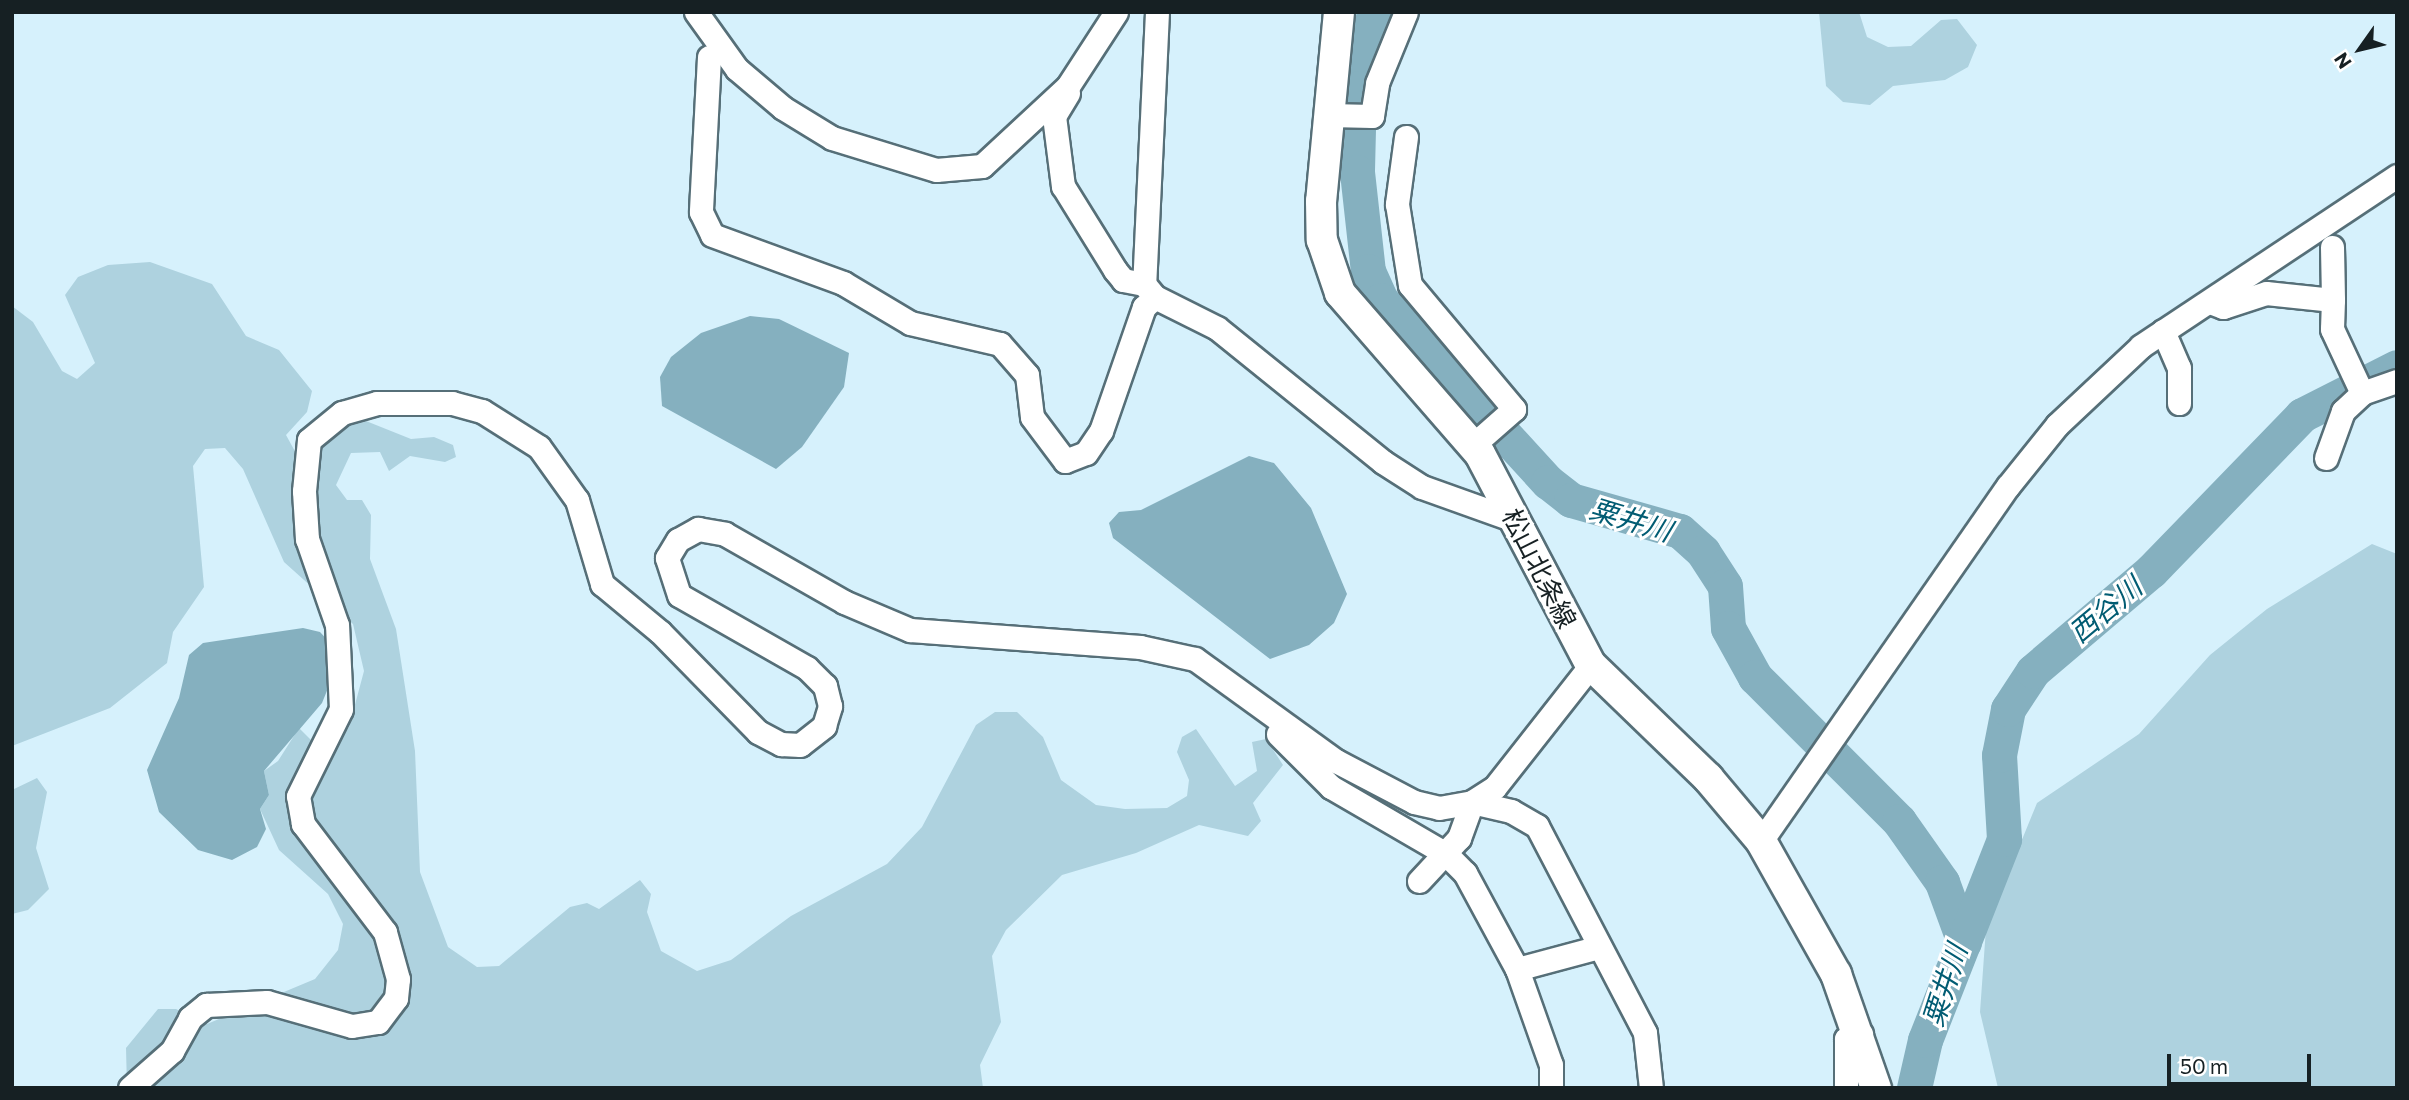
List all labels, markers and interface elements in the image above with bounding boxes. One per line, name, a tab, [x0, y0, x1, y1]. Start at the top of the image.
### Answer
north arrow	[2325, 14, 2395, 84]
text: N	[2329, 49, 2356, 73]
water label: 粟井川	[1586, 491, 1676, 547]
street label: 松山北条線	[1497, 503, 1583, 633]
water label: 西谷川	[2062, 569, 2148, 649]
water label: 粟井川	[1915, 940, 1973, 1030]
scale bar	[2171, 1040, 2314, 1084]
text: 50 m	[2180, 1053, 2228, 1078]

